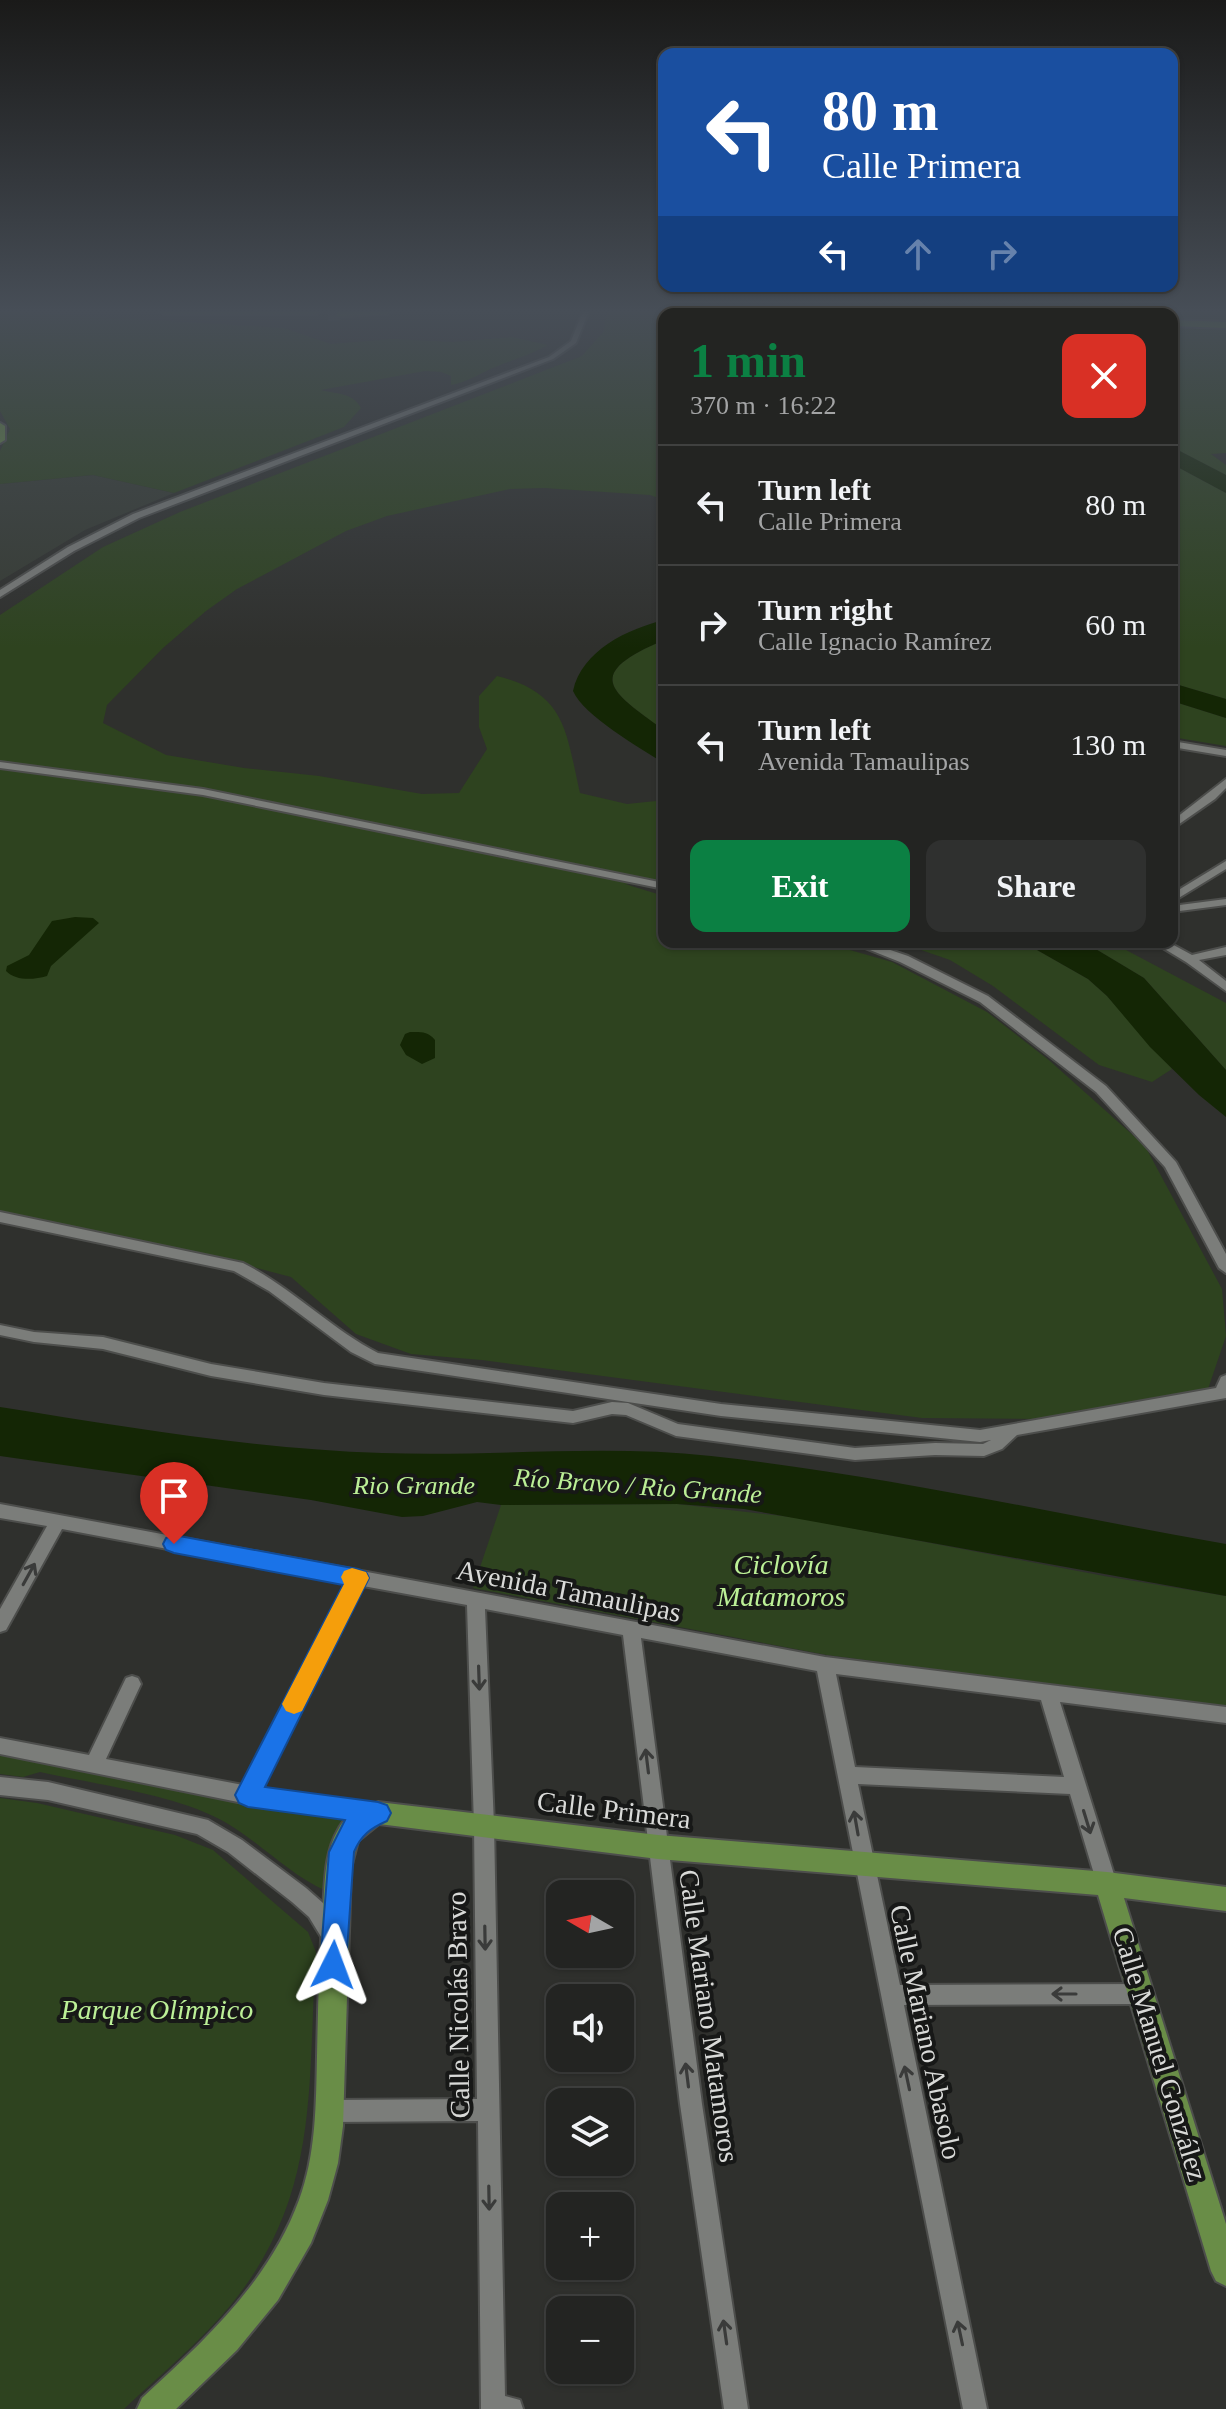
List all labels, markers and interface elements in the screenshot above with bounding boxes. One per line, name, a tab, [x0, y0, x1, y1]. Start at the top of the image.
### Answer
icon: left	[690, 80, 794, 184]
text: 80 m	[822, 80, 939, 142]
text: Calle Primera	[822, 146, 1021, 186]
icon: left	[812, 232, 856, 276]
icon: ahead	[896, 232, 940, 276]
icon: right	[980, 232, 1024, 276]
text: 1 min	[690, 334, 806, 387]
button: close	[1062, 334, 1146, 418]
text: 370 m · 16:22	[690, 391, 837, 420]
text: Turn left	[758, 473, 871, 506]
icon: left	[690, 483, 734, 527]
text: 80 m	[1085, 488, 1146, 521]
text: Calle Primera	[758, 507, 902, 536]
text: Turn right	[758, 593, 893, 626]
icon: right	[690, 603, 734, 647]
text: 60 m	[1085, 608, 1146, 641]
text: Calle Ignacio Ramírez	[758, 627, 992, 656]
text: Turn left	[758, 713, 871, 746]
icon: left	[690, 723, 734, 767]
text: 130 m	[1070, 728, 1146, 761]
text: Avenida Tamaulipas	[758, 747, 970, 776]
button: Exit	[690, 840, 910, 932]
button: Share	[926, 840, 1146, 932]
pin	[140, 1462, 208, 1544]
water label: Río Bravo / Rio Grande	[512, 1463, 763, 1509]
water label: Rio Grande	[352, 1471, 475, 1500]
icon: arrive	[152, 1474, 196, 1518]
park label: Ciclovía Matamoros	[716, 1549, 845, 1612]
street label: Avenida Tamaulipas	[454, 1554, 684, 1628]
one-way arrow	[21, 1563, 37, 1586]
one-way arrow	[471, 1664, 486, 1691]
one-way arrow	[640, 1748, 655, 1775]
street label: Calle Primera	[535, 1785, 693, 1835]
one-way arrow	[1081, 1809, 1096, 1834]
one-way arrow	[847, 1811, 862, 1836]
street label: Calle Mariano Matamoros	[673, 1868, 745, 2164]
north arrow	[546, 1880, 634, 1968]
map controls	[546, 1880, 634, 2384]
street label: Calle Nicolás Bravo	[441, 1891, 475, 2119]
street label: Calle Mariano Abasolo	[884, 1902, 968, 2162]
position arrow	[291, 1923, 375, 2007]
street label: Calle Manuel González	[1107, 1923, 1213, 2185]
one-way arrow	[477, 1924, 493, 1951]
button: sound	[546, 1984, 634, 2072]
one-way arrow	[1051, 1986, 1078, 2002]
park label: Parque Olímpico	[60, 1994, 253, 2025]
one-way arrow	[680, 2062, 695, 2088]
one-way arrow	[899, 2066, 914, 2091]
button: layers	[546, 2088, 634, 2176]
one-way arrow	[482, 2184, 497, 2211]
button: +	[546, 2192, 634, 2280]
button: −	[546, 2296, 634, 2384]
one-way arrow	[717, 2320, 732, 2345]
one-way arrow	[952, 2320, 967, 2346]

